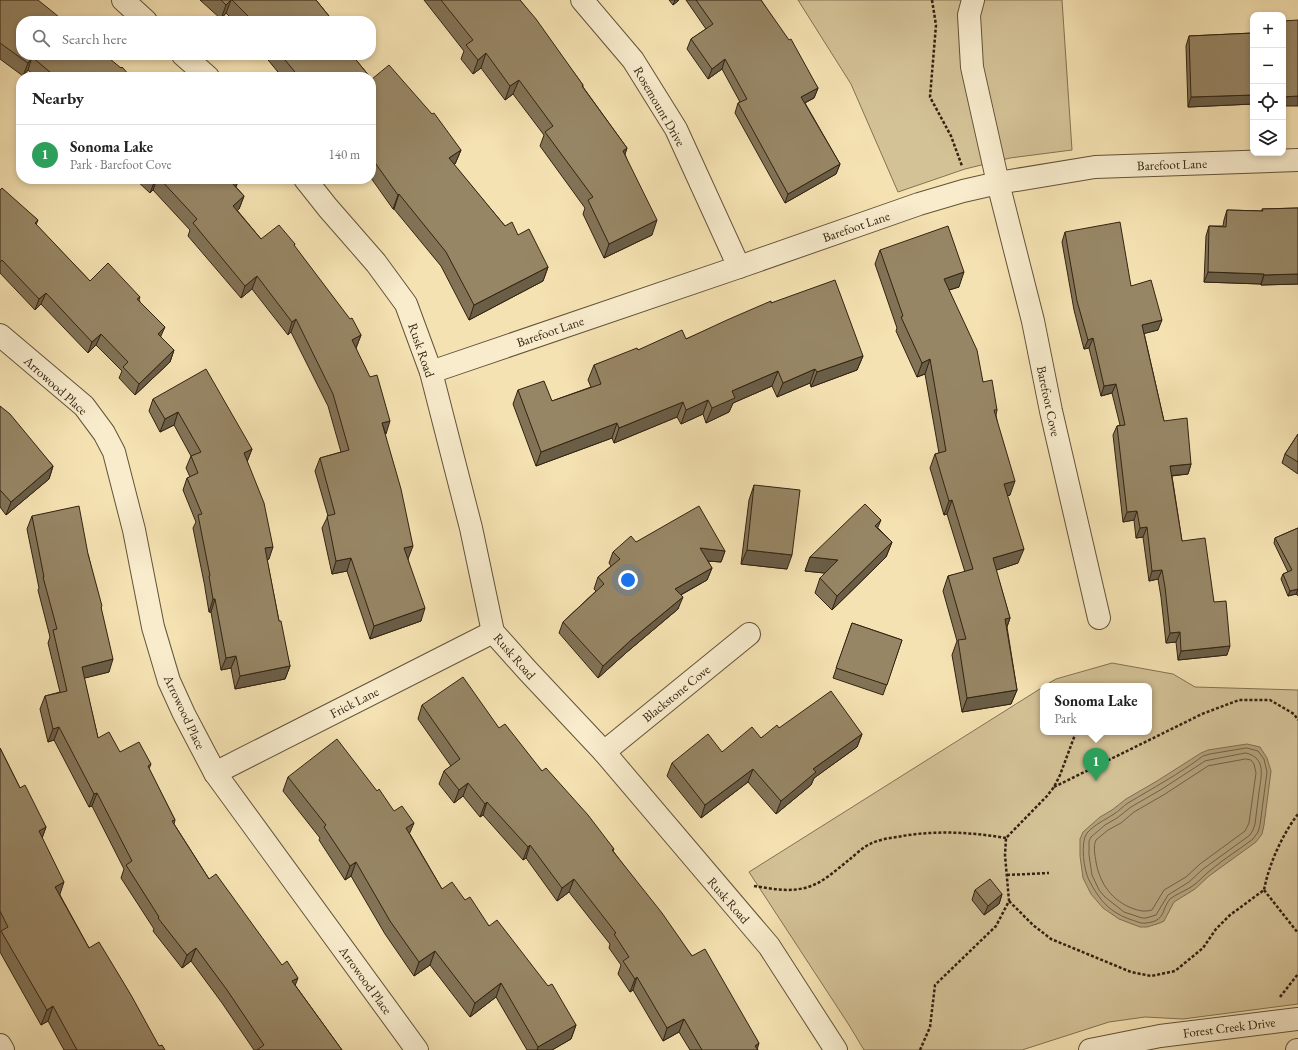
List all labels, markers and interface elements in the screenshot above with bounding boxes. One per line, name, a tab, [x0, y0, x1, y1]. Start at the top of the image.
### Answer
map controls	[1250, 12, 1286, 156]
button: +	[1250, 12, 1286, 48]
search box	[16, 16, 376, 60]
icon: search	[30, 27, 52, 49]
text: Search here	[62, 29, 127, 48]
button: −	[1250, 48, 1286, 84]
street label: Rosemount Drive	[630, 63, 689, 149]
button: locate	[1250, 84, 1286, 120]
text: Nearby	[32, 87, 84, 109]
button: layers	[1250, 120, 1286, 156]
text: Sonoma Lake	[70, 137, 153, 156]
text: 1	[42, 146, 48, 163]
text: 140 m	[329, 146, 360, 163]
street label: Barefoot Lane	[1137, 155, 1207, 174]
text: Park · Barefoot Cove	[70, 156, 171, 173]
street label: Barefoot Lane	[820, 207, 892, 246]
street label: Barefoot Lane	[514, 312, 586, 351]
street label: Rusk Road	[404, 321, 439, 380]
street label: Arrowood Place	[19, 352, 91, 419]
street label: Barefoot Cove	[1033, 364, 1064, 438]
your location	[618, 570, 638, 590]
street label: Rusk Road	[490, 630, 540, 683]
street label: Blackstone Cove	[639, 661, 714, 726]
street label: Arrowood Place	[159, 671, 209, 752]
street label: Frick Lane	[327, 683, 382, 722]
popup	[1040, 683, 1152, 735]
text: Sonoma Lake	[1055, 691, 1137, 710]
text: Park	[1055, 710, 1077, 727]
pin: 1	[1083, 748, 1109, 781]
street label: Rusk Road	[704, 874, 754, 927]
street label: Arrowood Place	[335, 942, 396, 1018]
street label: Forest Creek Drive	[1182, 1013, 1276, 1042]

